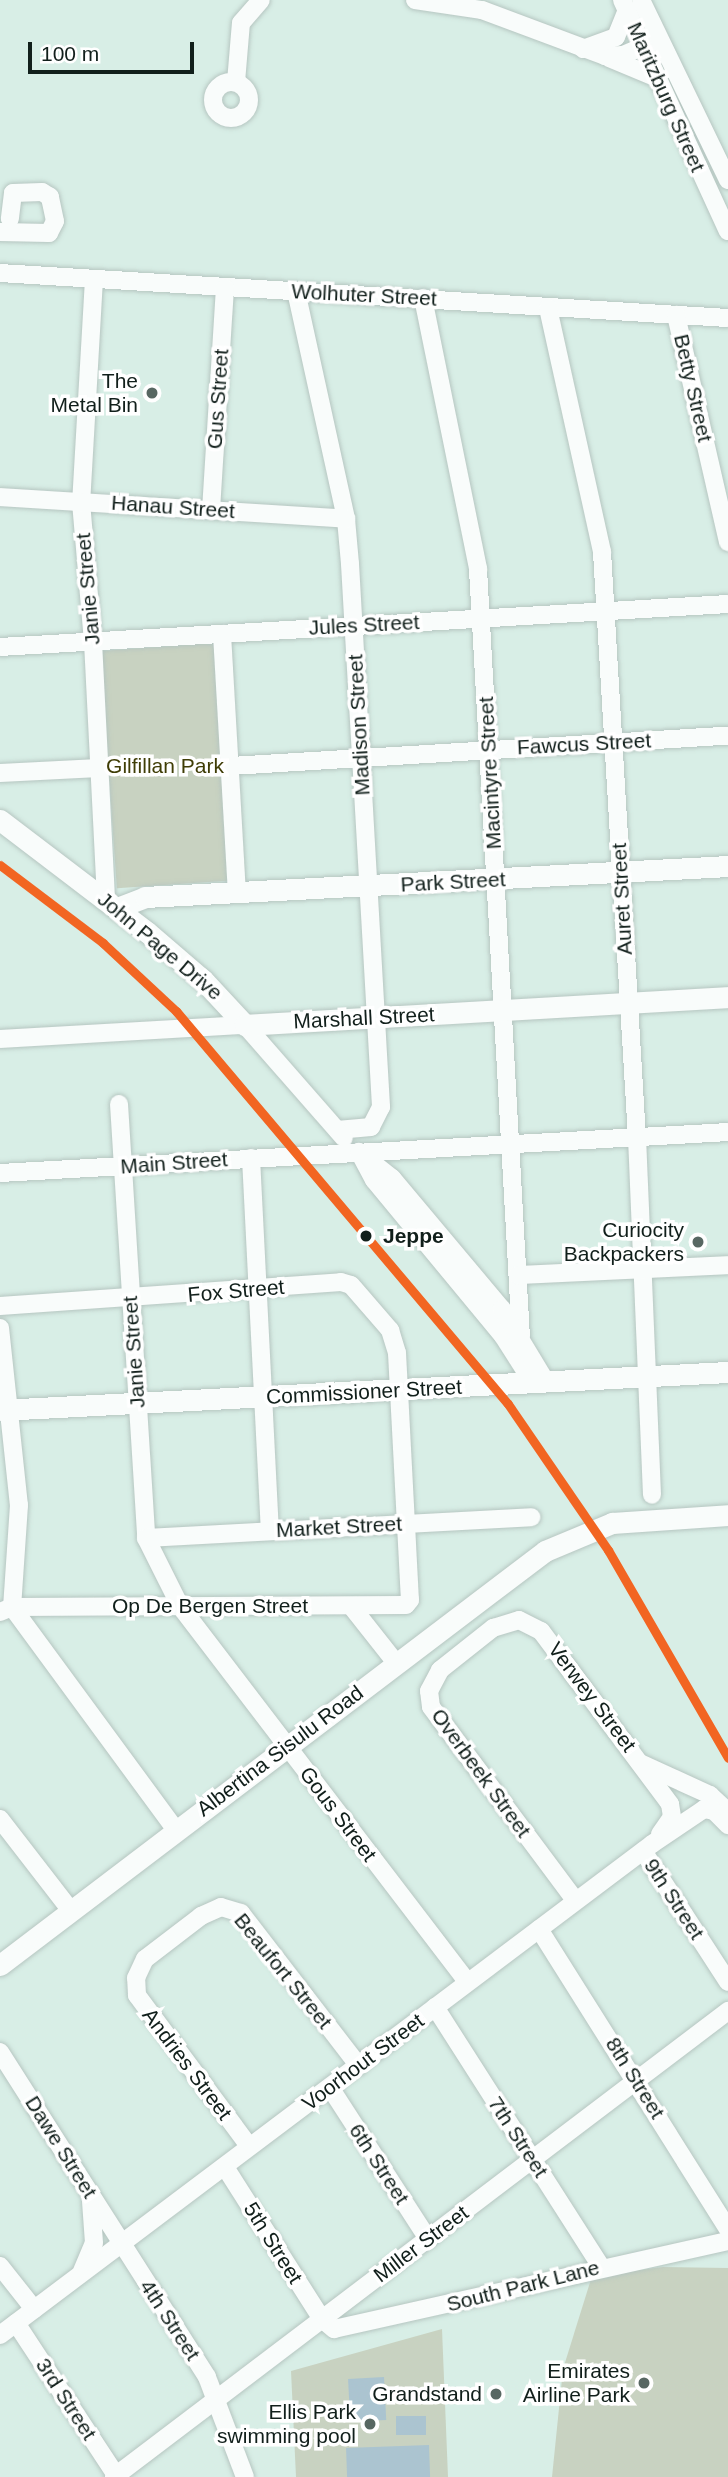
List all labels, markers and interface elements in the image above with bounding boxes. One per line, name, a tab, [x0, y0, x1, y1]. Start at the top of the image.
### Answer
street label: Maritzburg Street	[622, 18, 710, 176]
scale bar	[32, 28, 198, 72]
text: 100 m	[41, 42, 99, 65]
street label: Wolhuter Street	[291, 279, 437, 311]
street label: Betty Street	[668, 332, 718, 444]
street label: Gus Street	[202, 348, 234, 450]
place label: The Metal Bin	[50, 368, 138, 418]
marker: The Metal Bin	[144, 385, 160, 401]
street label: Hanau Street	[110, 490, 236, 524]
street label: Janie Street	[71, 532, 105, 646]
street label: Jules Street	[308, 610, 420, 640]
street label: Madison Street	[343, 654, 375, 796]
street label: Macintyre Street	[473, 696, 507, 850]
street label: Fawcus Street	[516, 728, 652, 760]
park label: Gilfillan Park	[106, 753, 224, 779]
street label: Auret Street	[606, 842, 638, 956]
street label: Park Street	[400, 867, 506, 897]
street label: John Page Drive	[92, 886, 228, 1006]
street label: Marshall Street	[293, 1002, 435, 1034]
street label: Main Street	[120, 1147, 228, 1179]
place label: Curiocity Backpackers	[564, 1217, 684, 1267]
place label: Jeppe	[383, 1223, 444, 1249]
marker: Jeppe	[355, 1225, 377, 1247]
marker: Curiocity Backpackers	[690, 1234, 706, 1250]
street label: Fox Street	[187, 1274, 285, 1308]
street label: Janie Street	[118, 1295, 150, 1409]
street label: Commissioner Street	[265, 1374, 463, 1410]
street label: Market Street	[275, 1511, 403, 1543]
street label: Op De Bergen Street	[112, 1593, 308, 1619]
street label: Verwey Street	[543, 1637, 641, 1757]
street label: Albertina Sisulu Road	[192, 1680, 368, 1822]
street label: Overbeek Street	[426, 1704, 536, 1842]
street label: Gous Street	[294, 1762, 382, 1866]
street label: 9th Street	[639, 1854, 709, 1944]
street label: Beaufort Street	[229, 1908, 337, 2034]
street label: Andries Street	[137, 2003, 237, 2125]
street label: Voorhout Street	[297, 2008, 429, 2116]
street label: 8th Street	[600, 2033, 670, 2123]
street label: Dawe Street	[20, 2091, 102, 2203]
street label: 7th Street	[483, 2092, 553, 2182]
street label: 6th Street	[344, 2119, 414, 2209]
street label: 5th Street	[238, 2198, 308, 2288]
street label: Miller Street	[369, 2200, 473, 2288]
street label: South Park Lane	[444, 2255, 602, 2317]
street label: 4th Street	[135, 2275, 205, 2365]
street label: 3rd Street	[30, 2353, 102, 2445]
place label: Emirates Airline Park	[523, 2358, 630, 2408]
marker: Emirates Airline Park	[636, 2375, 652, 2391]
place label: Grandstand	[372, 2381, 482, 2407]
marker: Grandstand	[488, 2386, 504, 2402]
place label: Ellis Park swimming pool	[217, 2399, 356, 2449]
marker: Ellis Park swimming pool	[362, 2416, 378, 2432]

